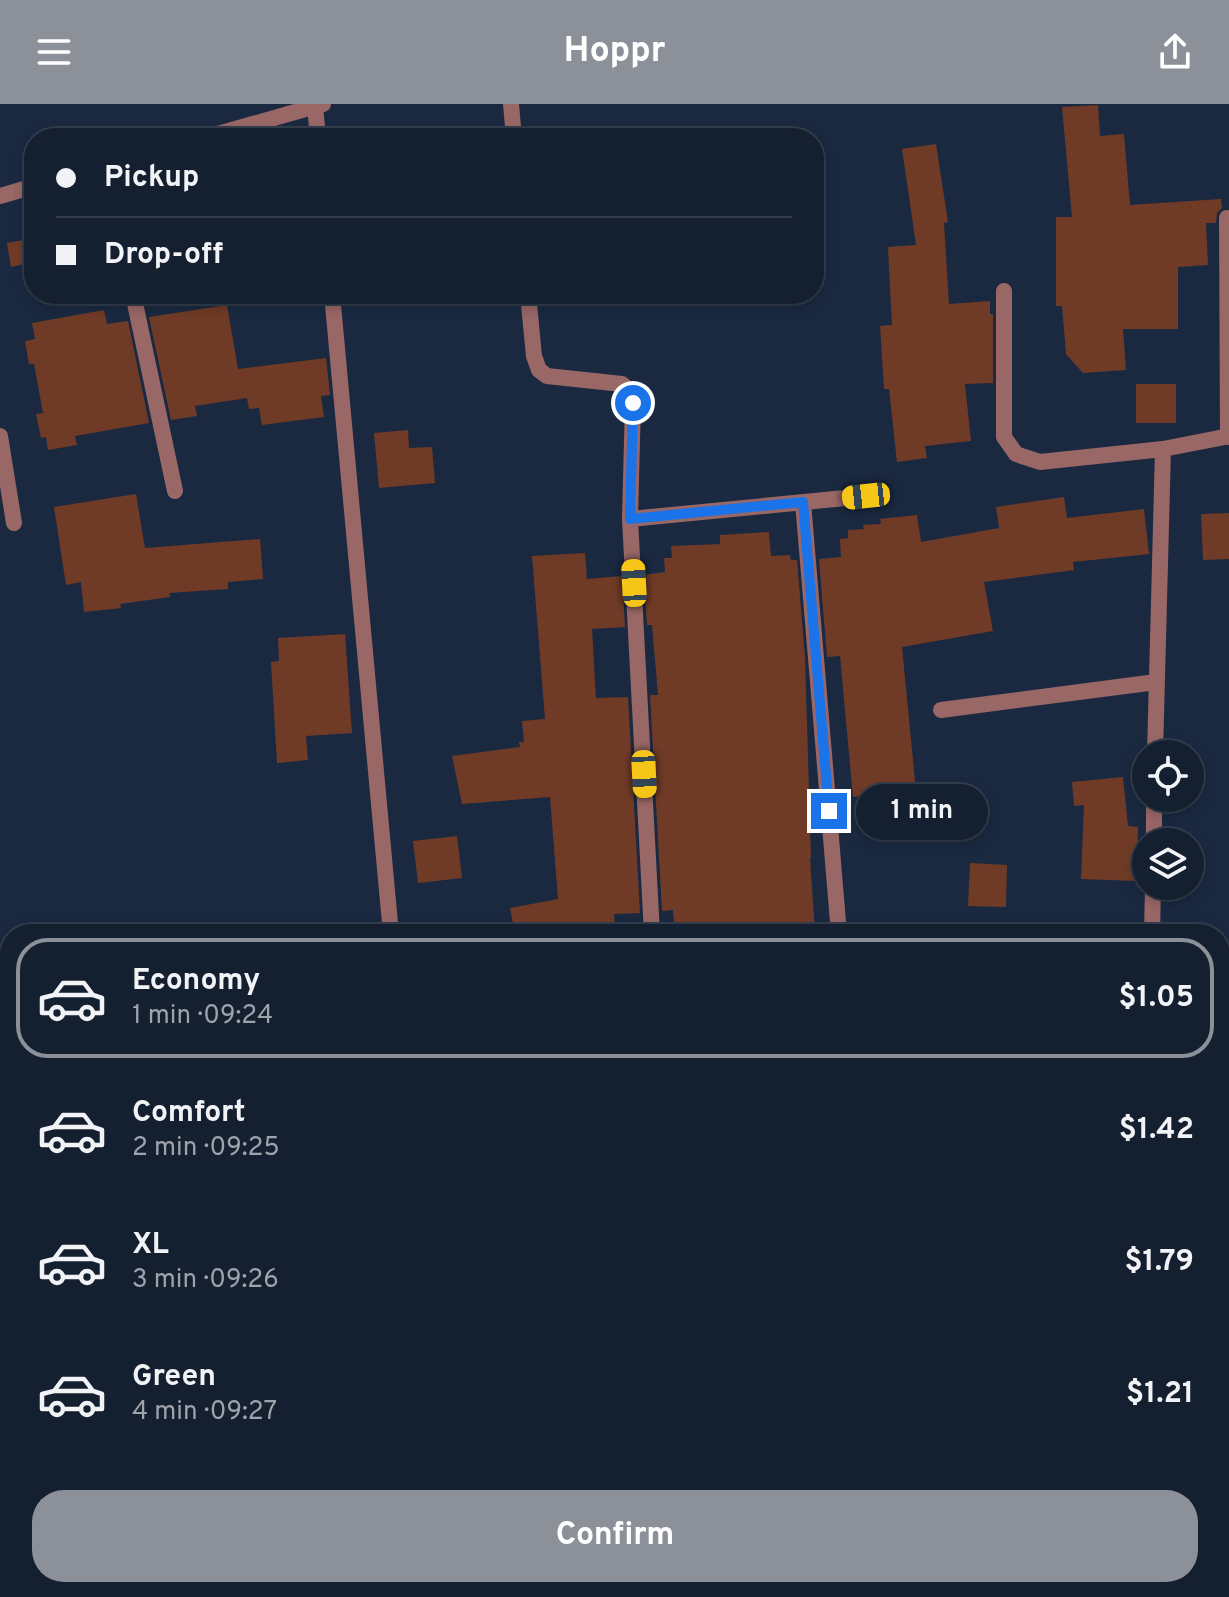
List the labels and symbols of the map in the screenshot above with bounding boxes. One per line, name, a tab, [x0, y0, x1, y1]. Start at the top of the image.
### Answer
route start	[615, 385, 651, 421]
car	[841, 482, 891, 510]
car	[621, 558, 647, 608]
car	[631, 749, 657, 799]
callout: 1 min	[857, 783, 989, 839]
route end	[811, 793, 847, 829]

